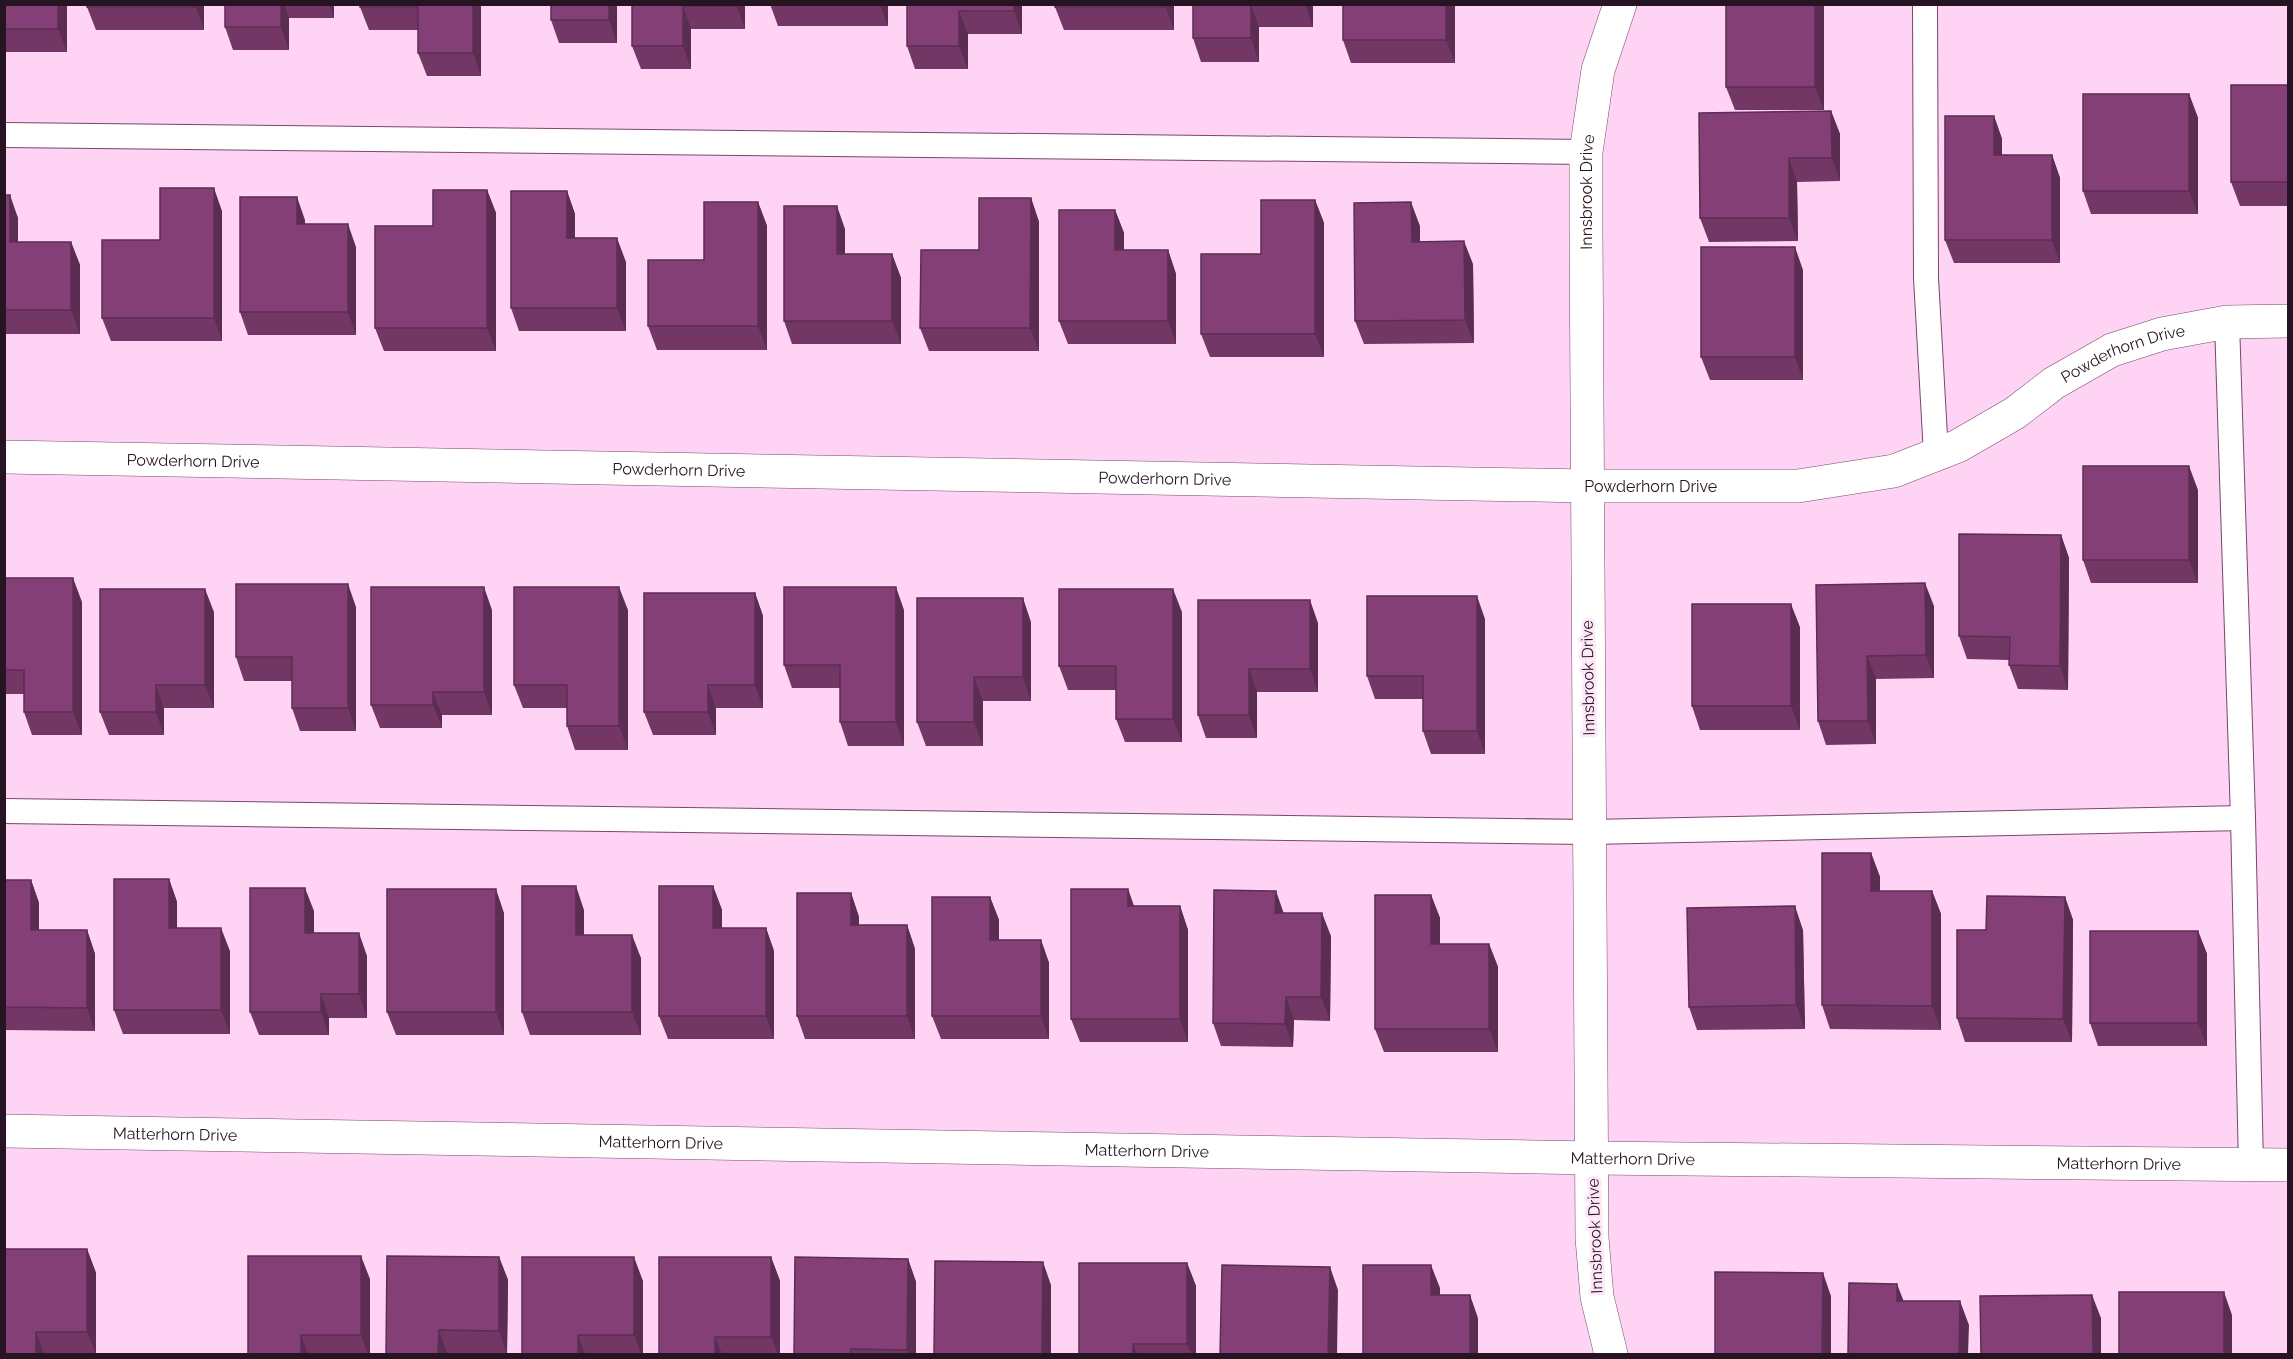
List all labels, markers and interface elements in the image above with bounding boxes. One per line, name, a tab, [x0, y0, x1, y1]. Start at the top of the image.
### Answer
street label: Innsbrook Drive	[1576, 133, 1598, 250]
street label: Powderhorn Drive	[2057, 320, 2186, 387]
street label: Powderhorn Drive	[126, 450, 260, 471]
street label: Powderhorn Drive	[612, 459, 745, 480]
street label: Powderhorn Drive	[1098, 468, 1231, 489]
street label: Powderhorn Drive	[1584, 477, 1717, 496]
street label: Innsbrook Drive	[1577, 620, 1599, 736]
street label: Matterhorn Drive	[113, 1123, 237, 1144]
street label: Matterhorn Drive	[599, 1132, 723, 1153]
street label: Matterhorn Drive	[1084, 1140, 1209, 1161]
street label: Matterhorn Drive	[1570, 1148, 1695, 1169]
street label: Matterhorn Drive	[2056, 1153, 2181, 1173]
street label: Innsbrook Drive	[1583, 1178, 1607, 1294]

